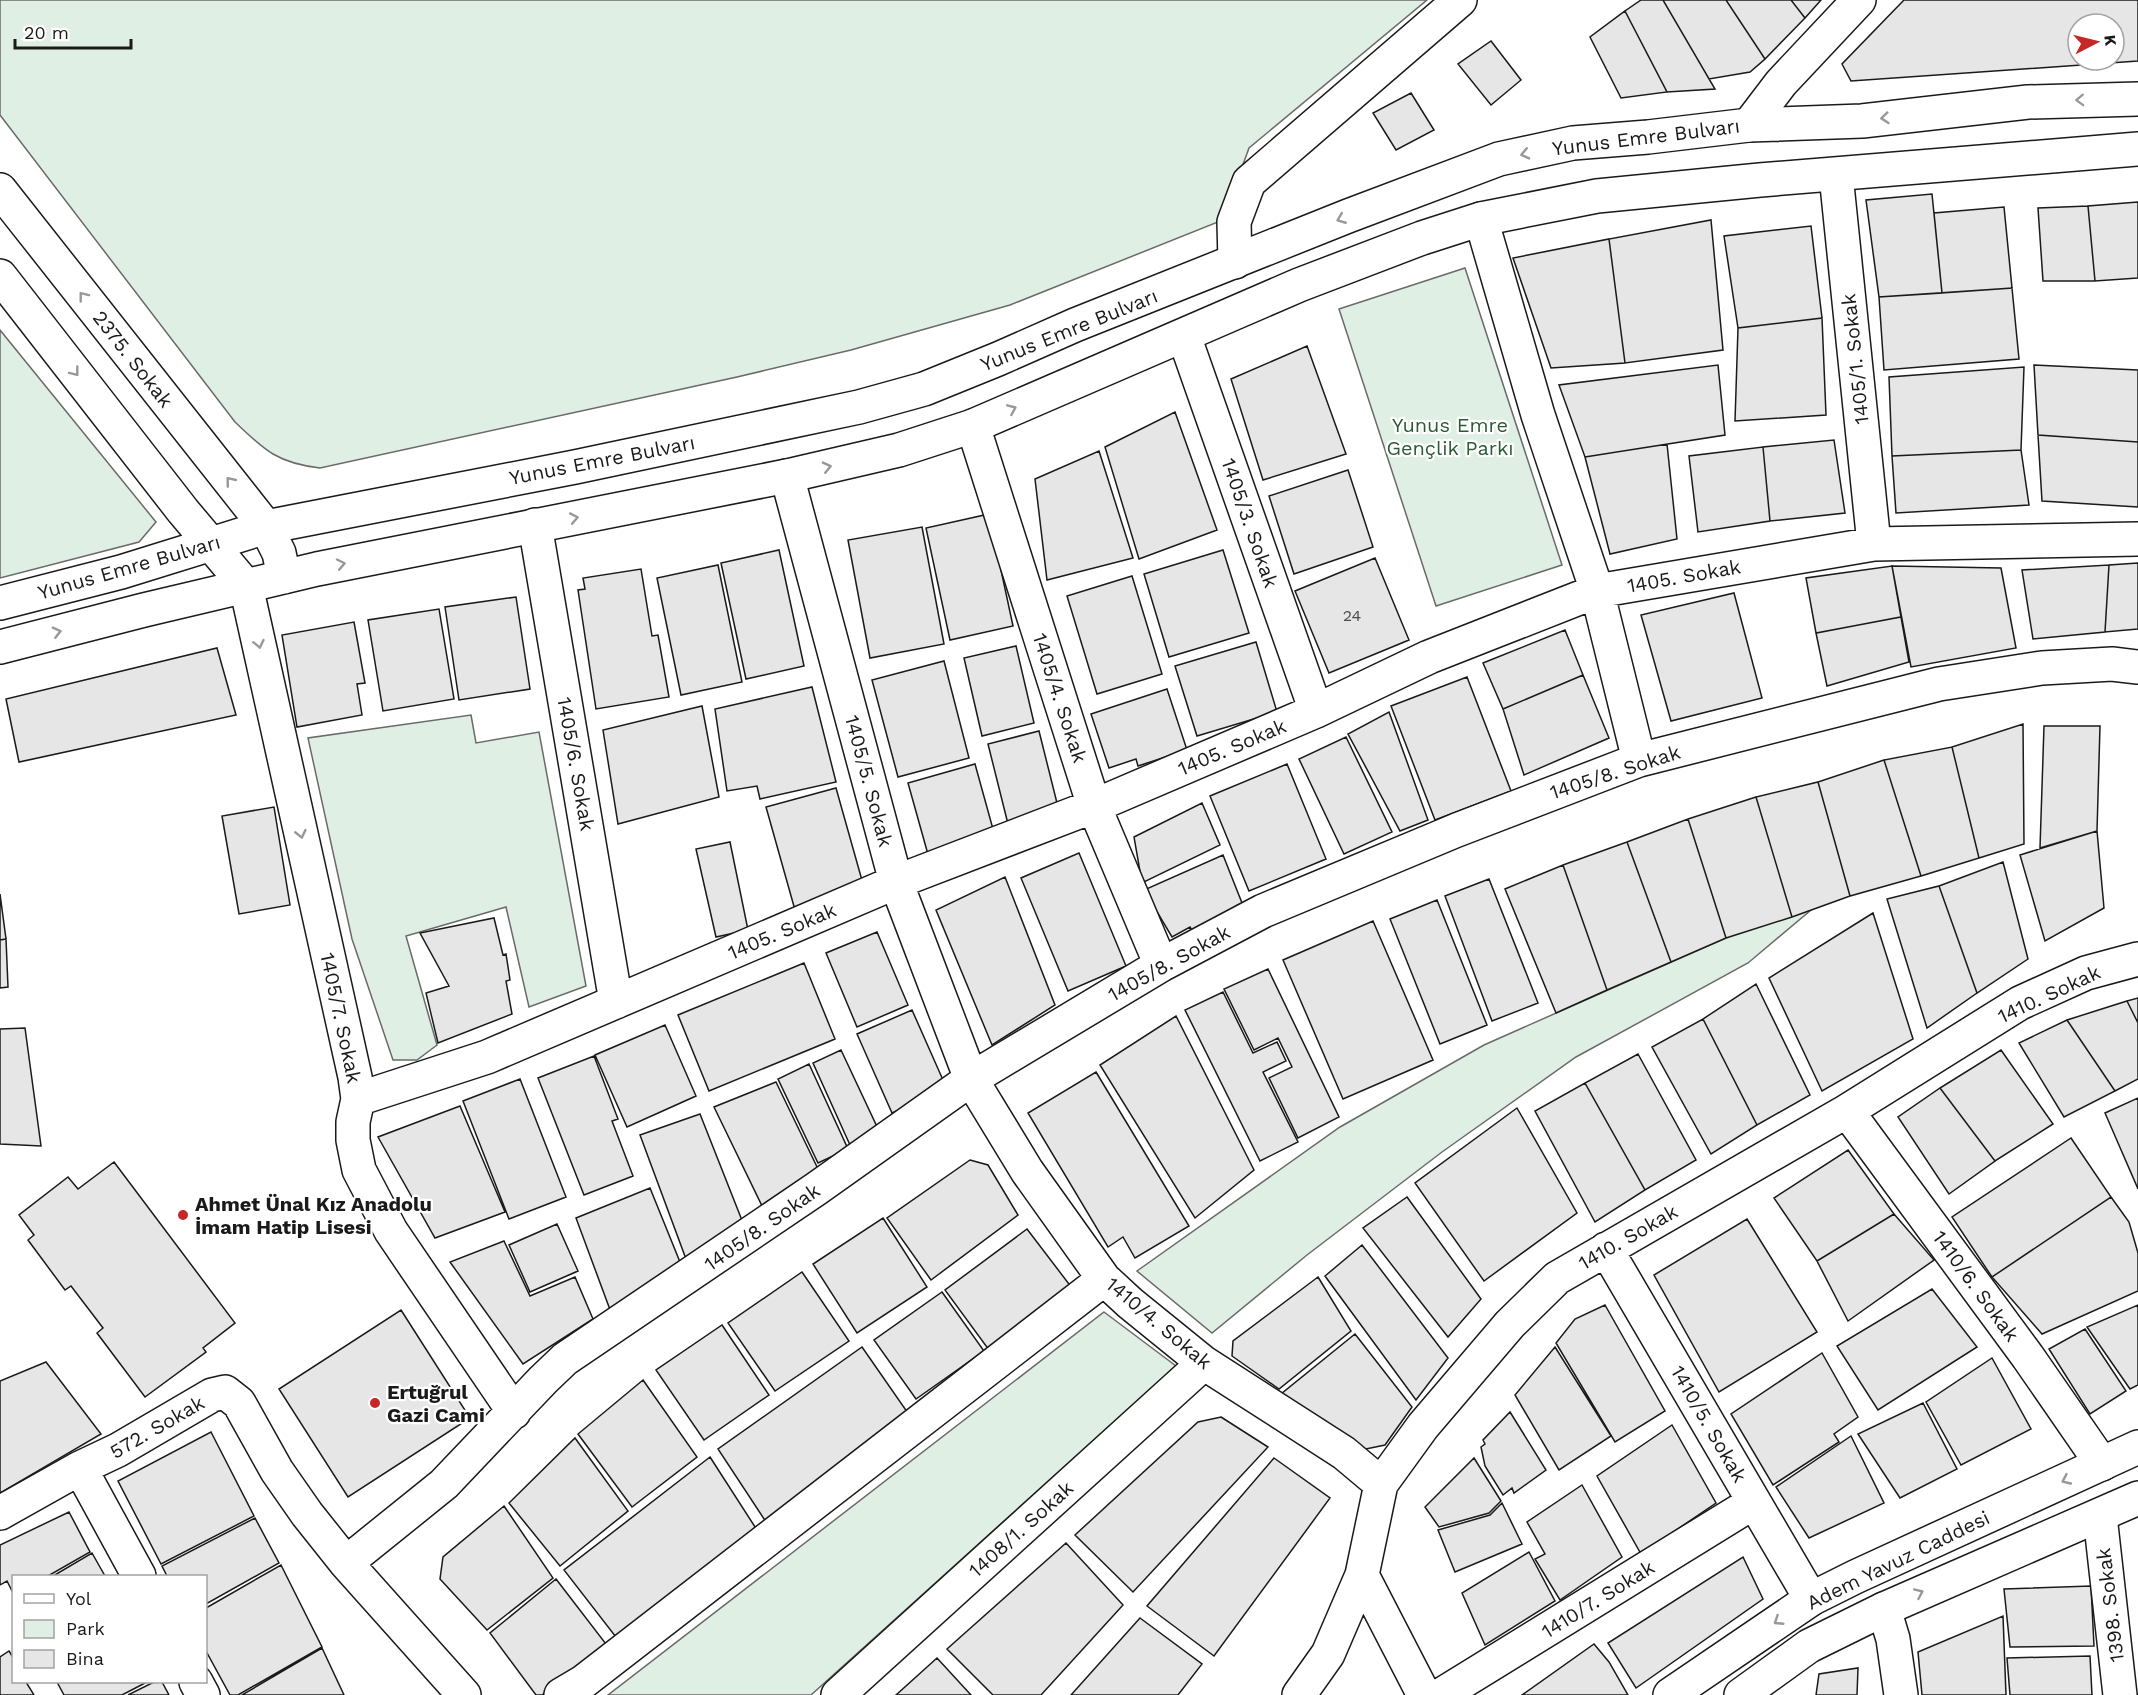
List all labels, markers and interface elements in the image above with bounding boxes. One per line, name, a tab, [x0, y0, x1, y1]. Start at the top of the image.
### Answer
scale bar	[15, 12, 130, 50]
north arrow	[2066, 12, 2126, 72]
text: 20 m	[24, 22, 69, 43]
text: K	[2100, 34, 2120, 47]
one-way arrow	[2075, 94, 2084, 106]
one-way arrow	[1881, 111, 1890, 124]
street label: Yunus Emre Bulvarı	[1551, 114, 1741, 160]
one-way arrow	[1520, 146, 1530, 159]
one-way arrow	[1337, 212, 1348, 224]
street label: Yunus Emre Bulvarı	[977, 283, 1161, 377]
one-way arrow	[79, 291, 90, 302]
street label: 1405/1. Sokak	[1836, 292, 1874, 426]
street label: 2375. Sokak	[88, 306, 178, 412]
one-way arrow	[67, 365, 78, 376]
one-way arrow	[1006, 404, 1017, 416]
park label: Yunus Emre Gençlik Parkı	[1386, 413, 1514, 460]
street label: Yunus Emre Bulvarı	[507, 430, 697, 490]
street label: 1405/3. Sokak	[1217, 455, 1283, 591]
one-way arrow	[821, 461, 831, 474]
one-way arrow	[226, 477, 237, 488]
one-way arrow	[568, 512, 578, 525]
street label: Yunus Emre Bulvarı	[35, 529, 223, 605]
street label: 1405. Sokak	[1625, 554, 1743, 598]
one-way arrow	[336, 558, 346, 571]
house number: 24	[1343, 606, 1362, 625]
one-way arrow	[51, 627, 61, 640]
street label: 1405/4. Sokak	[1028, 630, 1092, 766]
one-way arrow	[252, 638, 265, 648]
street label: 1405/6. Sokak	[552, 695, 600, 833]
street label: 1405/5. Sokak	[840, 713, 898, 849]
street label: 1405. Sokak	[1174, 714, 1290, 780]
street label: 1405/8. Sokak	[1547, 740, 1683, 804]
one-way arrow	[293, 829, 306, 839]
street label: 1405. Sokak	[724, 898, 840, 964]
street label: 1405/8. Sokak	[1104, 920, 1234, 1006]
street label: 1405/7. Sokak	[315, 951, 367, 1085]
street label: 1410. Sokak	[1994, 960, 2104, 1028]
street label: 1405/8. Sokak	[700, 1178, 824, 1276]
place label: Ahmet Ünal Kız Anadolu İmam Hatip Lisesi	[195, 1192, 432, 1239]
street label: 1410. Sokak	[1574, 1199, 1682, 1275]
marker: Ahmet Ünal Kız Anadolu İmam Hatip Lisesi	[176, 1208, 190, 1222]
street label: 1410/6. Sokak	[1928, 1226, 2024, 1346]
street label: 1410/4. Sokak	[1101, 1272, 1217, 1374]
street label: 1410/5. Sokak	[1666, 1361, 1752, 1487]
place label: Ertuğrul Gazi Cami	[387, 1380, 485, 1427]
street label: 572. Sokak	[105, 1390, 209, 1464]
marker: Ertuğrul Gazi Cami	[368, 1396, 382, 1410]
one-way arrow	[2061, 1473, 2072, 1485]
street label: 1408/1. Sokak	[964, 1476, 1078, 1582]
street label: Adem Yavuz Caddesi	[1803, 1505, 1993, 1615]
street label: 1398. Sokak	[2091, 1547, 2129, 1663]
street label: 1410/7. Sokak	[1537, 1555, 1659, 1643]
legend	[12, 1575, 207, 1683]
text: Yol	[66, 1588, 92, 1609]
one-way arrow	[1912, 1589, 1923, 1601]
one-way arrow	[1774, 1614, 1785, 1625]
text: Park	[66, 1618, 105, 1639]
text: Bina	[66, 1648, 104, 1669]

